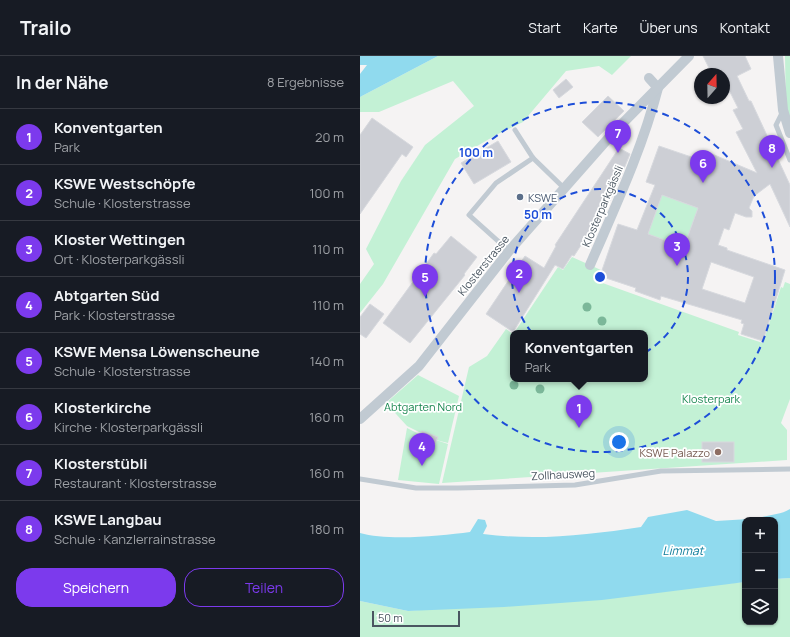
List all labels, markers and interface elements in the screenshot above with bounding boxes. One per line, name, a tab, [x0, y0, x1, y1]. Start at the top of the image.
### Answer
text: Trailo	[20, 15, 71, 41]
text: Start	[528, 18, 561, 37]
text: Karte	[583, 18, 618, 37]
text: Über uns	[640, 18, 698, 37]
text: Kontakt	[720, 18, 770, 37]
north arrow	[694, 68, 730, 104]
text: In der Nähe	[16, 71, 109, 94]
text: 8 Ergebnisse	[267, 73, 344, 91]
text: Konventgarten	[54, 117, 163, 138]
pin: 7	[605, 120, 631, 153]
text: 1	[26, 128, 32, 146]
text: 20 m	[315, 128, 344, 146]
pin: 8	[759, 135, 785, 168]
text: Park	[54, 138, 80, 156]
text: 100 m	[459, 144, 493, 161]
pin: 6	[690, 150, 716, 183]
street label: Klosterparkgässli	[578, 163, 626, 249]
text: KSWE Westschöpfe	[54, 173, 196, 194]
text: 2	[25, 184, 33, 202]
text: 100 m	[309, 184, 344, 202]
place label: KSWE	[528, 190, 557, 205]
marker: KSWE	[515, 192, 525, 202]
text: Schule · Klosterstrasse	[54, 194, 191, 212]
text: 50 m	[524, 206, 552, 223]
text: Kloster Wettingen	[54, 229, 185, 250]
street label: Klosterstrasse	[454, 231, 512, 298]
pin: 3	[664, 233, 690, 266]
text: 3	[25, 240, 33, 258]
text: 110 m	[312, 240, 344, 258]
text: Ort · Klosterparkgässli	[54, 250, 185, 268]
pin: 2	[506, 260, 532, 293]
pin: 5	[412, 264, 438, 297]
centre of rings	[593, 270, 607, 284]
text: Abtgarten Süd	[54, 285, 159, 306]
text: 4	[25, 296, 33, 314]
text: 110 m	[312, 296, 344, 314]
text: Park · Klosterstrasse	[54, 306, 175, 324]
popup	[510, 330, 648, 382]
text: Konventgarten	[525, 337, 633, 358]
text: KSWE Mensa Löwenscheune	[54, 341, 260, 362]
text: 5	[25, 352, 33, 370]
text: 140 m	[310, 352, 344, 370]
text: Park	[525, 358, 551, 376]
text: Schule · Klosterstrasse	[54, 362, 191, 380]
park label: Klosterpark	[682, 391, 741, 406]
pin: 1	[566, 395, 592, 428]
text: Klosterkirche	[54, 397, 151, 418]
park label: Abtgarten Nord	[384, 399, 462, 414]
text: 6	[25, 408, 33, 426]
text: 160 m	[309, 408, 344, 426]
text: Kirche · Klosterparkgässli	[54, 418, 203, 436]
your location	[609, 432, 629, 452]
pin: 4	[409, 433, 435, 466]
place label: KSWE Palazzo	[640, 445, 710, 460]
marker: KSWE Palazzo	[713, 447, 723, 457]
text: Klosterstübli	[54, 453, 148, 474]
text: 7	[26, 464, 32, 482]
text: 160 m	[309, 464, 344, 482]
street label: Zollhausweg	[531, 465, 595, 483]
text: Restaurant · Klosterstrasse	[54, 474, 217, 492]
text: KSWE Langbau	[54, 509, 162, 530]
map controls	[742, 517, 778, 625]
button: +	[742, 517, 778, 553]
text: 8	[25, 520, 33, 538]
text: 180 m	[310, 520, 344, 538]
text: Schule · Kanzlerrainstrasse	[54, 530, 216, 548]
water label: Limmat	[663, 542, 705, 559]
button: −	[742, 553, 778, 589]
button: Speichern	[16, 568, 176, 607]
button: Teilen	[184, 568, 344, 607]
button: layers	[742, 589, 778, 625]
scale bar	[372, 609, 460, 628]
text: 50 m	[378, 610, 403, 625]

